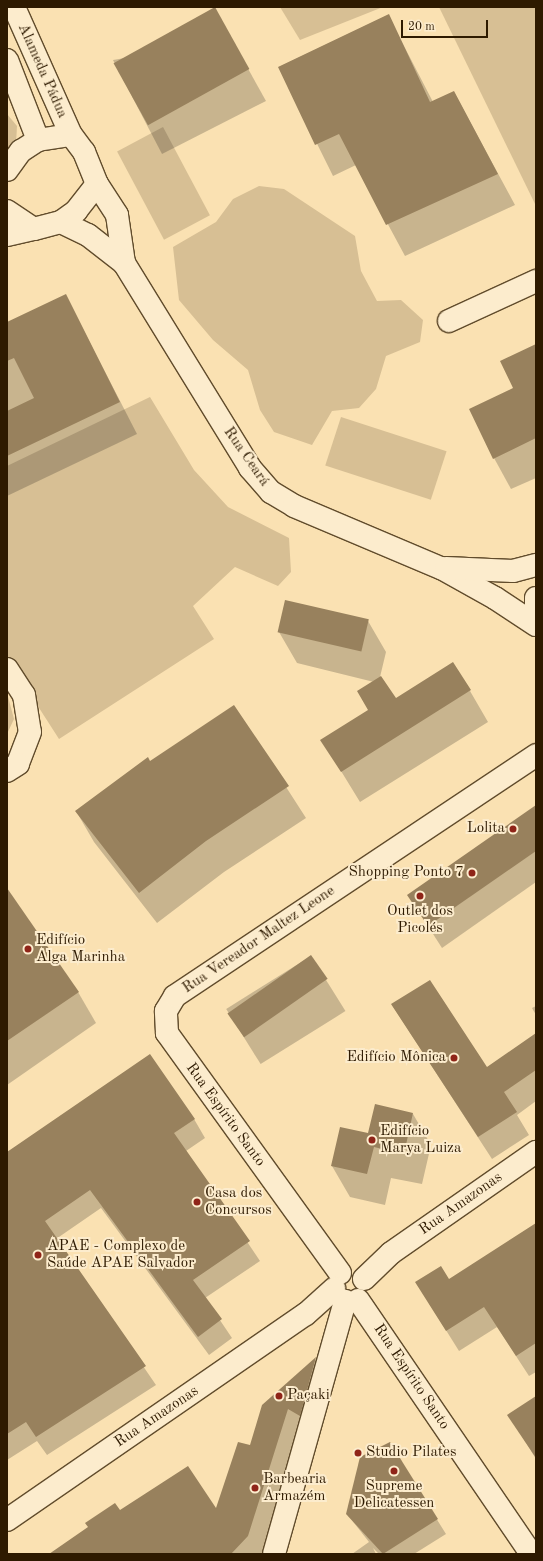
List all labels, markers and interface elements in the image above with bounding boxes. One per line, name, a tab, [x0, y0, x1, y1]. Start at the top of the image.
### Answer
scale bar	[403, 12, 490, 38]
street label: Alameda Pádua	[13, 21, 71, 121]
text: 20 m	[408, 21, 435, 33]
street label: Rua Ceará	[219, 424, 273, 490]
place label: Lolita	[467, 820, 505, 838]
marker: Lolita	[508, 824, 518, 834]
place label: Shopping Ponto 7	[349, 864, 464, 882]
marker: Shopping Ponto 7	[467, 868, 477, 878]
street label: Rua Vereador Maltez Leone	[179, 882, 339, 998]
marker: Outlet dos Picolés	[415, 891, 425, 901]
place label: Outlet dos Picolés	[387, 902, 453, 937]
place label: Edifício Alga Marinha	[36, 931, 125, 966]
marker: Edifício Alga Marinha	[23, 944, 33, 954]
place label: Edifício Mônica	[346, 1049, 446, 1067]
marker: Edifício Mônica	[449, 1053, 459, 1063]
street label: Rua Espírito Santo	[181, 1060, 269, 1170]
place label: Edifício Marya Luiza	[380, 1122, 461, 1157]
marker: Edifício Marya Luiza	[367, 1135, 377, 1145]
street label: Rua Amazonas	[416, 1169, 506, 1239]
place label: Casa dos Concursos	[205, 1184, 272, 1219]
marker: Casa dos Concursos	[192, 1197, 202, 1207]
place label: APAE - Complexo de Saúde APAE Salvador	[47, 1237, 194, 1272]
marker: APAE - Complexo de Saúde APAE Salvador	[32, 1249, 44, 1261]
street label: Rua Espírito Santo	[369, 1321, 453, 1433]
street label: Rua Amazonas	[112, 1382, 202, 1452]
place label: Paçaki	[287, 1387, 330, 1405]
marker: Paçaki	[274, 1391, 284, 1401]
place label: Studio Pilates	[366, 1444, 456, 1462]
marker: Studio Pilates	[353, 1448, 363, 1458]
marker: Supreme Delicatessen	[389, 1466, 399, 1476]
place label: Barbearia Armazém	[263, 1470, 327, 1505]
place label: Supreme Delicatessen	[354, 1477, 434, 1512]
marker: Barbearia Armazém	[250, 1483, 260, 1493]

